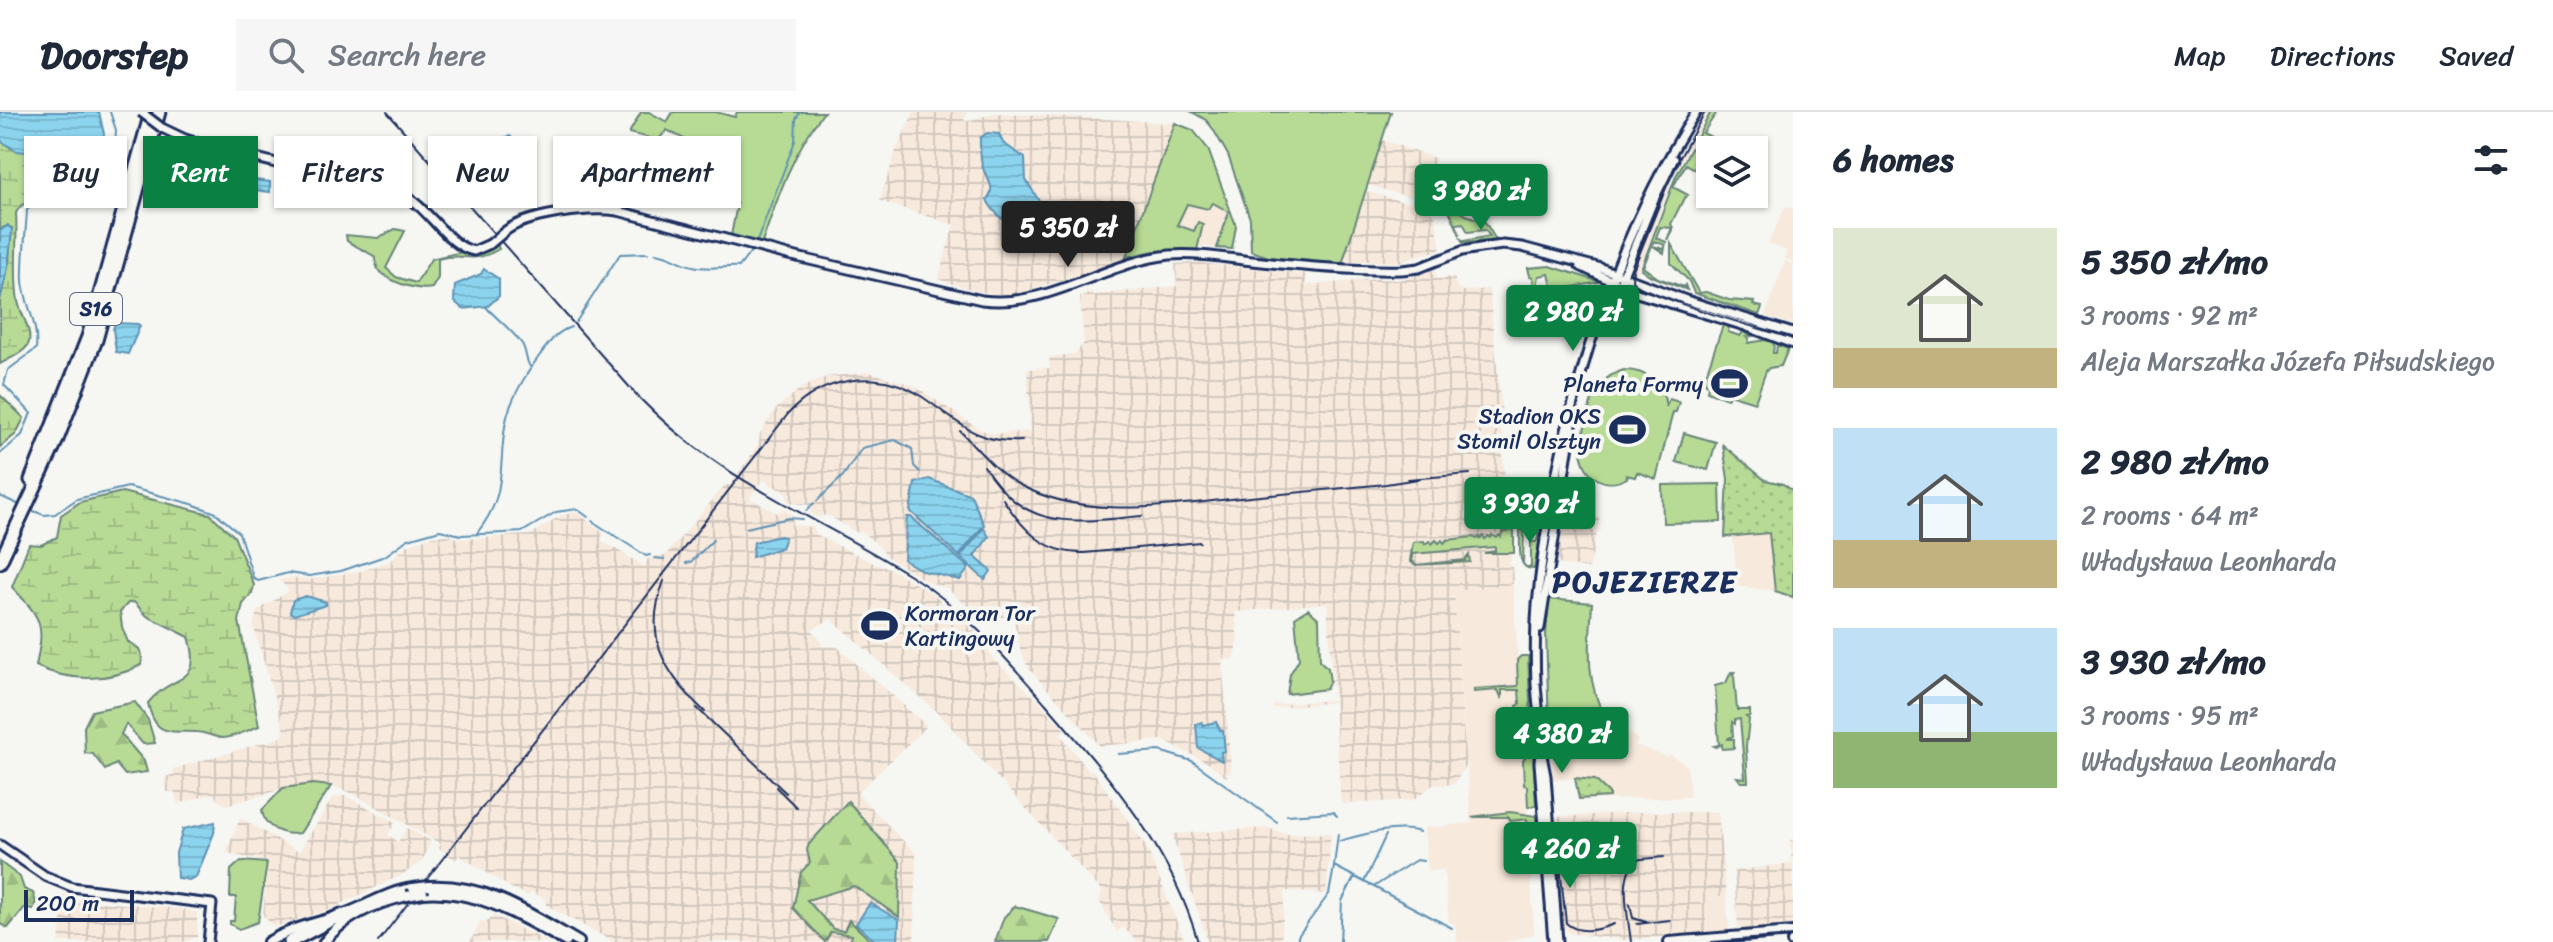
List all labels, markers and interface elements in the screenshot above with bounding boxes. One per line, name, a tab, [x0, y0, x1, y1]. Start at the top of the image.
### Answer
search box	[236, 19, 796, 91]
text: Doorstep	[40, 22, 188, 89]
text: Search here	[328, 28, 486, 82]
text: Map	[2174, 31, 2226, 80]
text: Directions	[2270, 31, 2395, 80]
text: Saved	[2439, 31, 2513, 80]
icon: search	[264, 33, 308, 77]
text: 6 homes	[1833, 130, 1954, 190]
chip: Buy	[24, 136, 127, 208]
chip: Rent	[143, 136, 258, 208]
chip: Filters	[274, 136, 412, 208]
chip: New	[428, 136, 537, 208]
chip: Apartment	[553, 136, 741, 208]
map controls	[1696, 136, 1768, 208]
button: layers	[1696, 136, 1768, 208]
icon: filters	[2469, 138, 2513, 182]
pin: 3 980 zł	[1398, 164, 1564, 232]
text: 3 980 zł	[1433, 167, 1529, 213]
pin: 5 350 zł	[985, 201, 1151, 269]
text: 5 350 zł	[1020, 204, 1116, 250]
text: 5 350 zł/mo	[2081, 232, 2268, 292]
icon: home	[1897, 260, 1993, 356]
pin: 2 980 zł	[1490, 285, 1656, 353]
text: 2 980 zł	[1524, 288, 1622, 334]
text: 3 rooms · 92 m²	[2081, 292, 2258, 338]
road number: S16	[70, 293, 122, 325]
text: Aleja Marszałka Józefa Piłsudskiego	[2081, 338, 2495, 384]
place label: Planeta Formy	[1563, 365, 1704, 404]
sports icon: Planeta Formy	[1710, 365, 1748, 403]
place label: Stadion OKS Stomil Olsztyn	[1457, 397, 1601, 461]
sports icon: Stadion OKS Stomil Olsztyn	[1608, 410, 1646, 448]
text: 2 980 zł/mo	[2081, 432, 2269, 492]
icon: home	[1897, 460, 1993, 556]
pin: 3 930 zł	[1447, 477, 1613, 545]
text: 3 930 zł	[1482, 480, 1578, 526]
text: 2 rooms · 64 m²	[2081, 492, 2259, 538]
text: Władysława Leonharda	[2081, 538, 2336, 584]
district label: POJEZIERZE	[1552, 555, 1738, 609]
place label: Kormoran Tor Kartingowy	[905, 594, 1037, 658]
sports icon: Kormoran Tor Kartingowy	[860, 607, 898, 645]
text: 3 930 zł/mo	[2081, 632, 2266, 692]
icon: home	[1897, 660, 1993, 756]
text: 3 rooms · 95 m²	[2081, 692, 2259, 738]
pin: 4 380 zł	[1479, 707, 1645, 775]
text: 4 380 zł	[1513, 710, 1611, 756]
text: Władysława Leonharda	[2081, 738, 2336, 784]
pin: 4 260 zł	[1487, 822, 1653, 890]
text: 4 260 zł	[1522, 825, 1618, 871]
text: 200 m	[36, 884, 99, 923]
scale bar	[24, 886, 134, 922]

